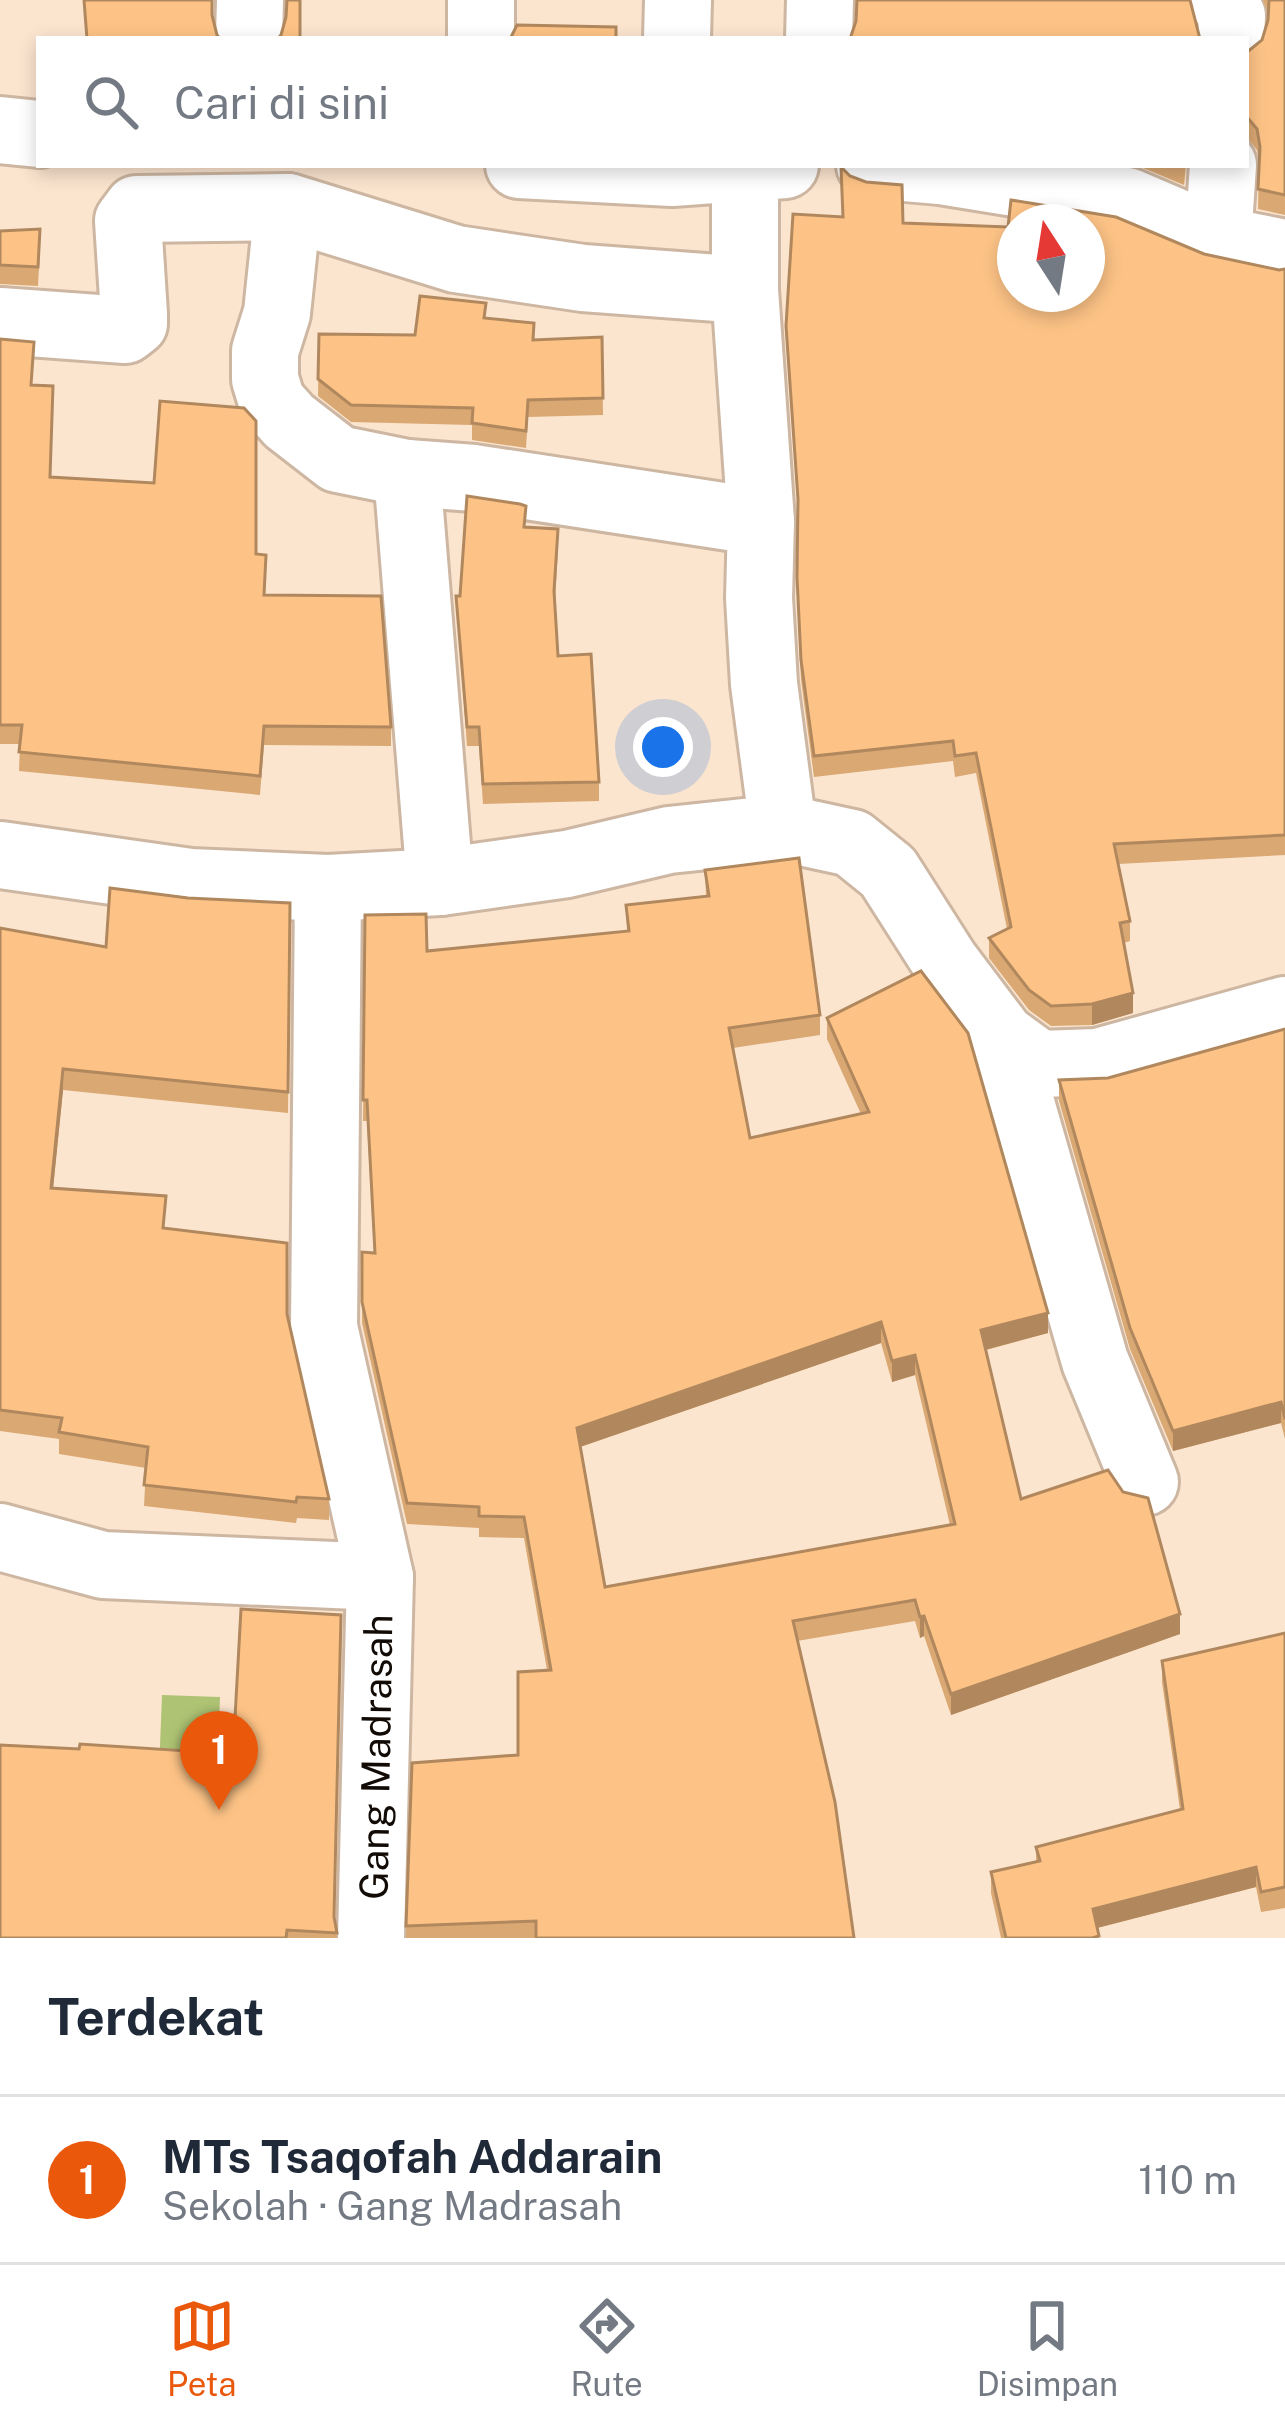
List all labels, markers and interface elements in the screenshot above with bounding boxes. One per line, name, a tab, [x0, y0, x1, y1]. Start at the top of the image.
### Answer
search box	[36, 36, 1249, 168]
icon: search	[78, 69, 144, 135]
text: Cari di sini	[174, 76, 389, 129]
north arrow	[997, 204, 1105, 312]
your location	[633, 717, 693, 777]
street label: Gang Madrasah	[351, 1614, 401, 1900]
pin: 1	[180, 1711, 258, 1810]
text: Terdekat	[48, 1987, 264, 2046]
text: MTs Tsaqofah Addarain	[162, 2130, 663, 2183]
text: 1	[79, 2157, 95, 2203]
text: 110 m	[1138, 2157, 1237, 2203]
text: Sekolah · Gang Madrasah	[162, 2183, 622, 2229]
tab: Peta	[167, 2293, 237, 2403]
tab: Rute	[570, 2293, 643, 2403]
tab: Disimpan	[977, 2293, 1118, 2403]

